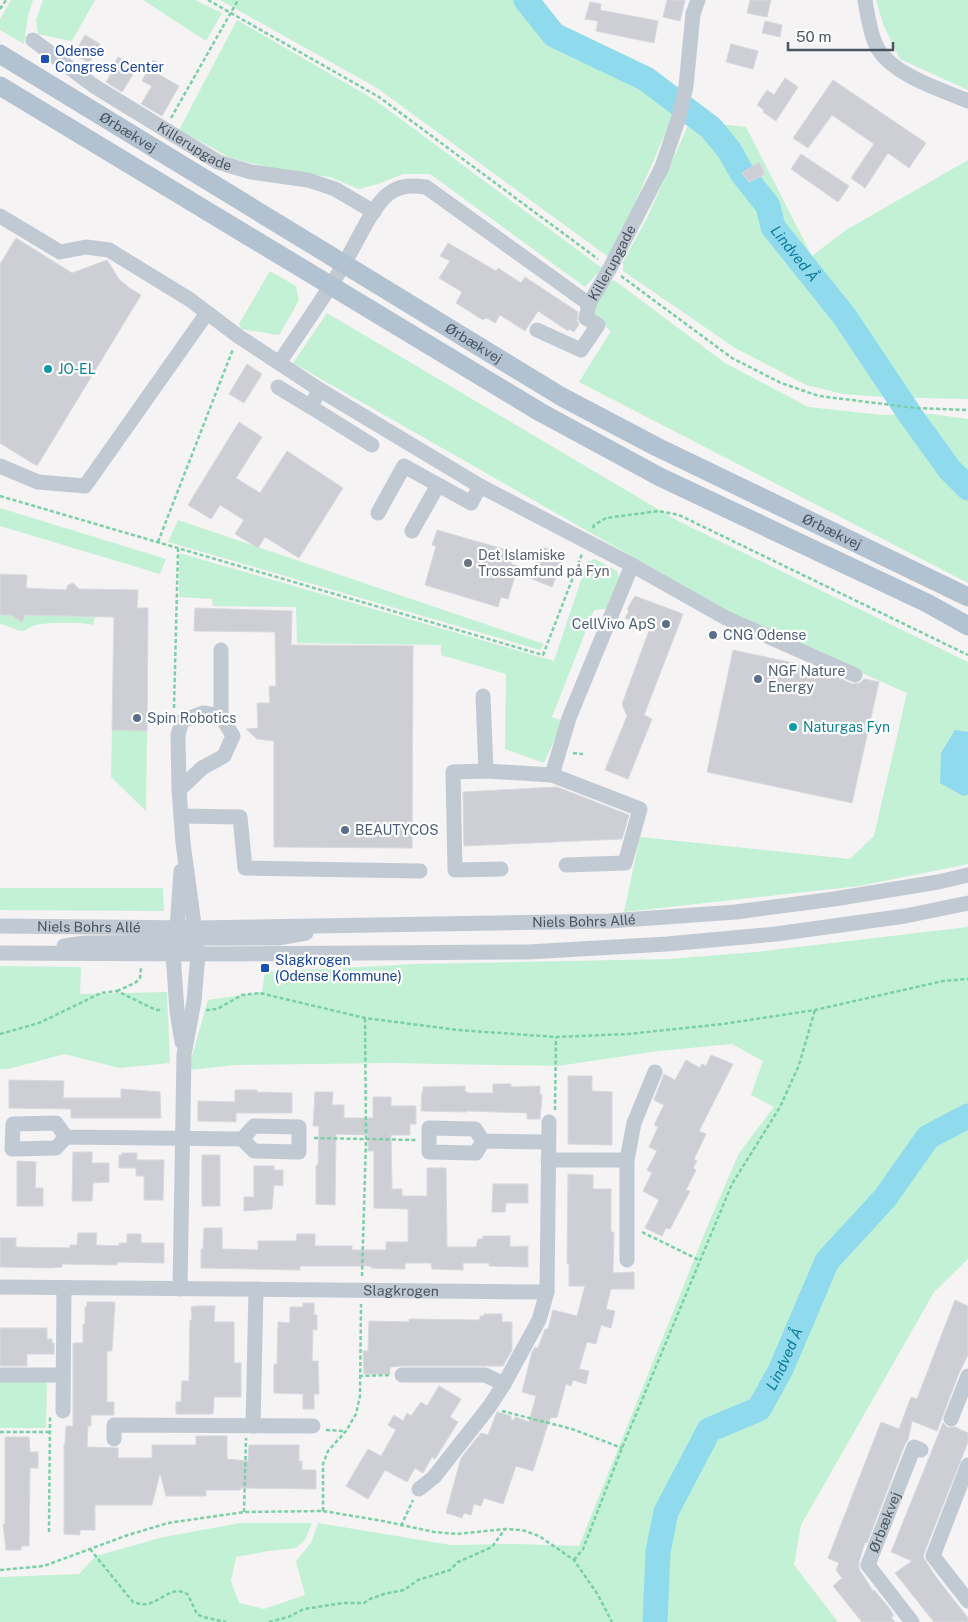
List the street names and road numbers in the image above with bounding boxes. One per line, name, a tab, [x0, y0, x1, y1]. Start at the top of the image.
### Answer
street label: Ørbækvej	[97, 109, 159, 156]
street label: Killerupgade	[154, 119, 234, 174]
street label: Killerupgade	[585, 222, 639, 303]
street label: Ørbækvej	[442, 320, 505, 367]
street label: Ørbækvej	[800, 510, 864, 552]
street label: Niels Bohrs Allé	[532, 911, 636, 930]
street label: Niels Bohrs Allé	[37, 918, 141, 935]
street label: Slagkrogen	[363, 1282, 439, 1299]
street label: Ørbækvej	[866, 1490, 904, 1555]

